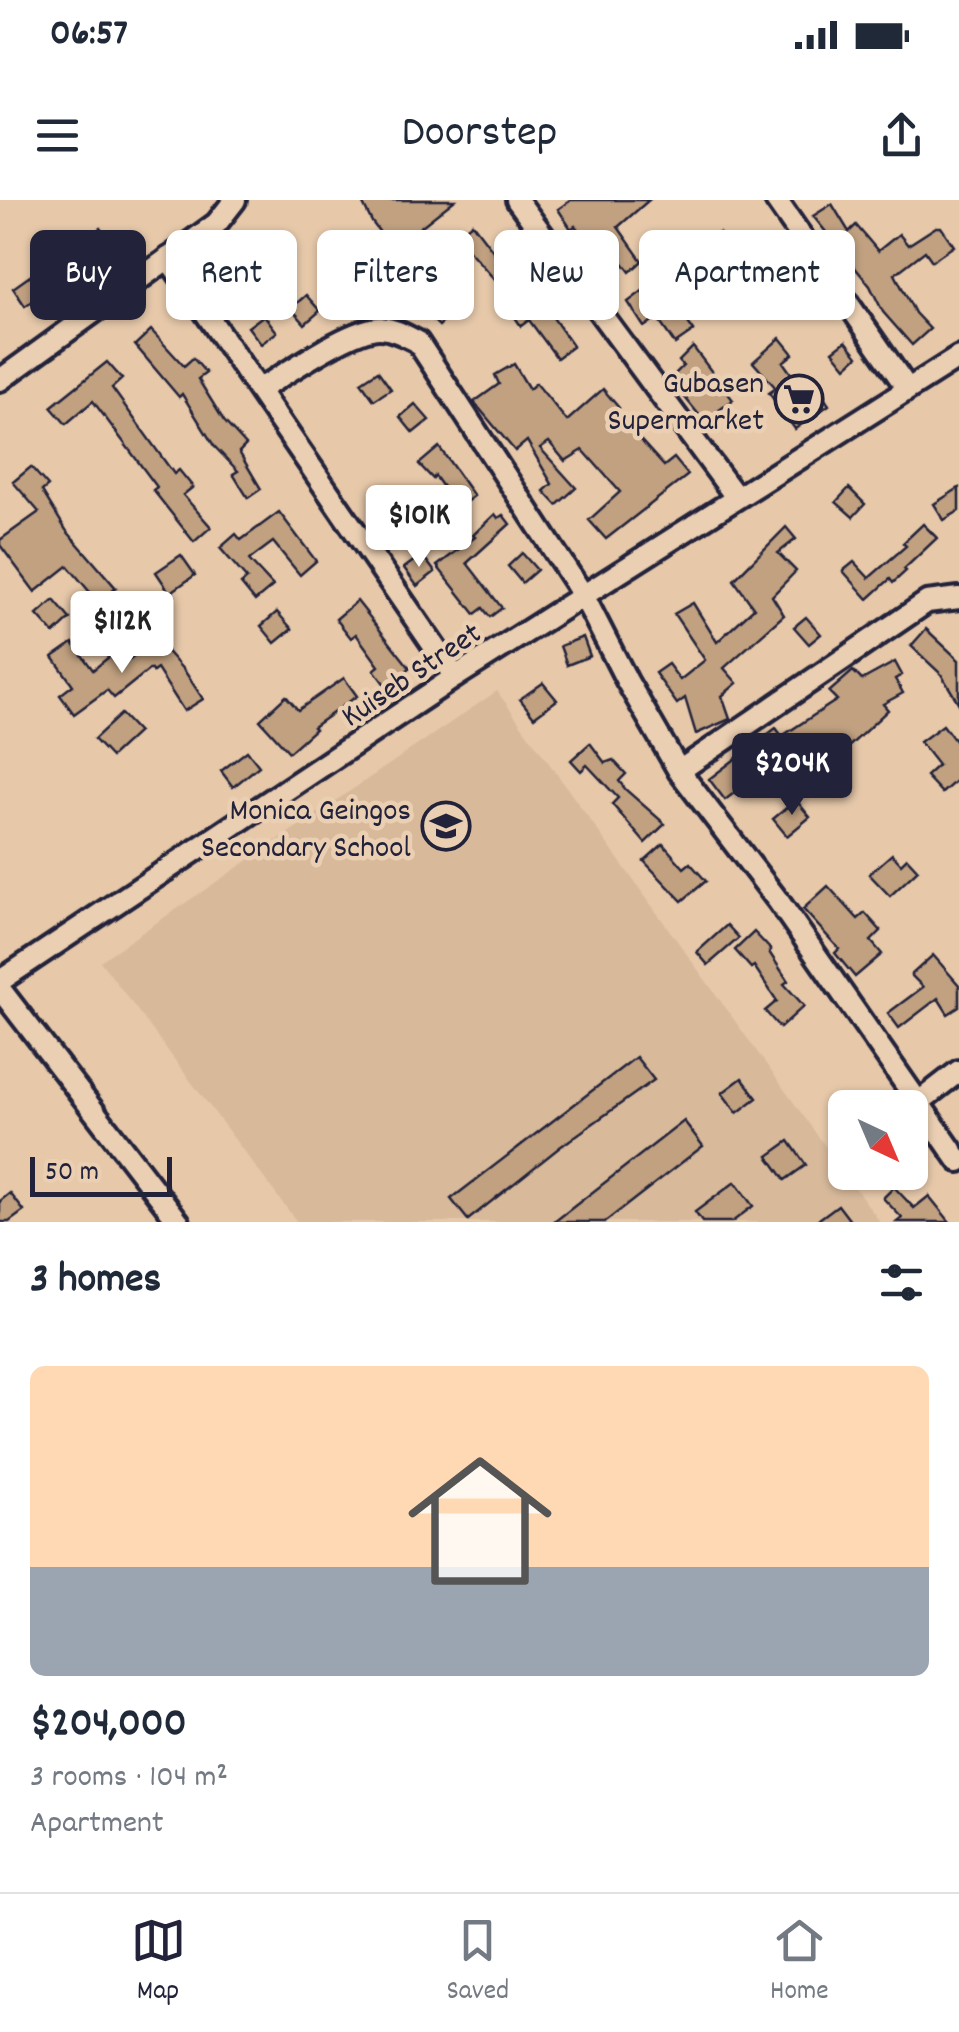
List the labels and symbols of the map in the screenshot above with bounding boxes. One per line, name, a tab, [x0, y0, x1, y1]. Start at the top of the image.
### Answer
place label: Gubasen Supermarket	[608, 363, 764, 446]
supermarket icon: Gubasen Supermarket	[773, 373, 825, 425]
pin: $101K	[349, 485, 489, 570]
pin: $112K	[52, 591, 192, 676]
street label: Kuiseb Street	[333, 613, 493, 741]
pin: $204K	[722, 733, 862, 818]
place label: Monica Geingos Secondary School	[201, 790, 411, 873]
school or university icon: Monica Geingos Secondary School	[420, 800, 472, 852]
north arrow	[828, 1090, 928, 1190]
scale bar	[30, 1152, 172, 1196]

